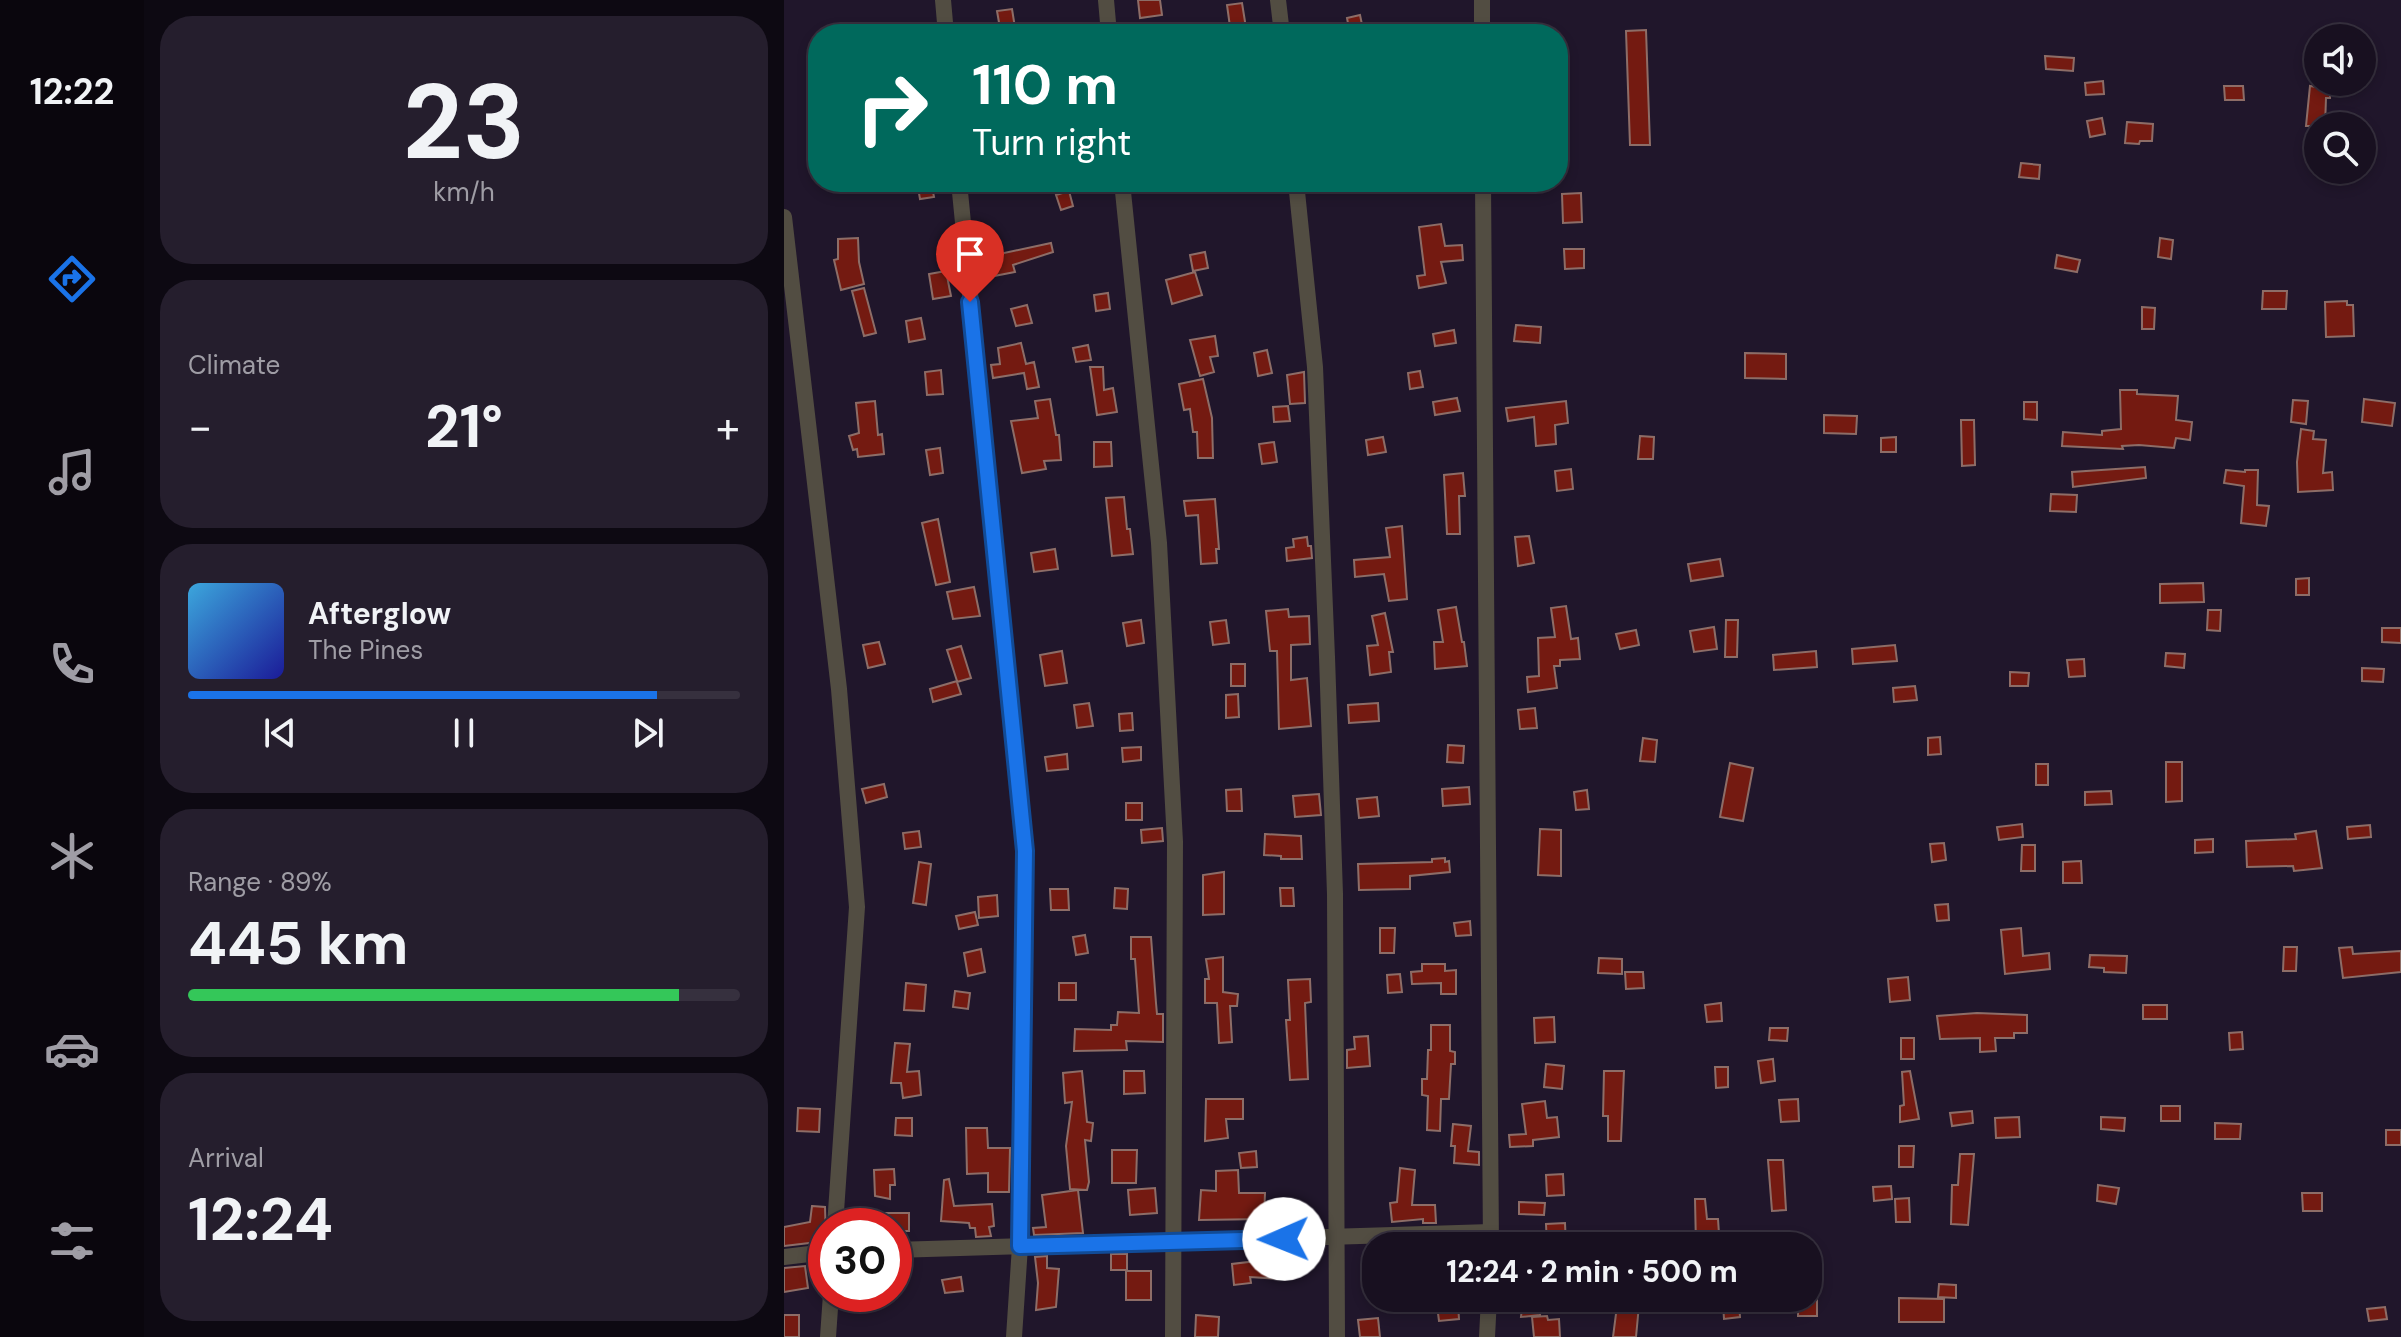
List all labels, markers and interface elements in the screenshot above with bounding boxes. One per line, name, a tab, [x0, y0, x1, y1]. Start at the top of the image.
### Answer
map controls	[2304, 24, 2376, 184]
button: sound	[2304, 24, 2376, 96]
text: 110 m	[972, 48, 1118, 121]
text: 23	[403, 55, 525, 190]
icon: right	[840, 56, 944, 160]
text: 12:22	[30, 68, 114, 115]
button: search	[2304, 112, 2376, 184]
text: Turn right	[972, 119, 1131, 166]
text: km/h	[433, 175, 495, 209]
pin	[936, 220, 1004, 302]
icon: arrive	[948, 232, 992, 276]
icon: directions	[44, 251, 100, 307]
text: Climate	[188, 348, 280, 382]
text: 21°	[425, 387, 503, 466]
text: −	[188, 398, 212, 456]
text: +	[716, 398, 740, 456]
icon: music	[44, 444, 100, 500]
text: Afterglow	[308, 594, 451, 633]
text: The Pines	[308, 633, 423, 667]
icon: phone	[44, 636, 100, 692]
icon: previous	[258, 711, 302, 755]
icon: pause	[442, 711, 486, 755]
icon: next	[626, 711, 670, 755]
icon: climate	[44, 828, 100, 884]
text: Range · 89%	[188, 865, 332, 899]
text: 445 km	[188, 904, 409, 983]
icon: car	[44, 1021, 100, 1077]
text: Arrival	[188, 1141, 264, 1175]
text: 12:24	[188, 1180, 333, 1259]
position arrow	[1242, 1197, 1326, 1281]
speed limit sign: 30	[808, 1208, 912, 1312]
icon: filters	[44, 1213, 100, 1269]
text: 12:24 · 2 min · 500 m	[1446, 1252, 1738, 1291]

